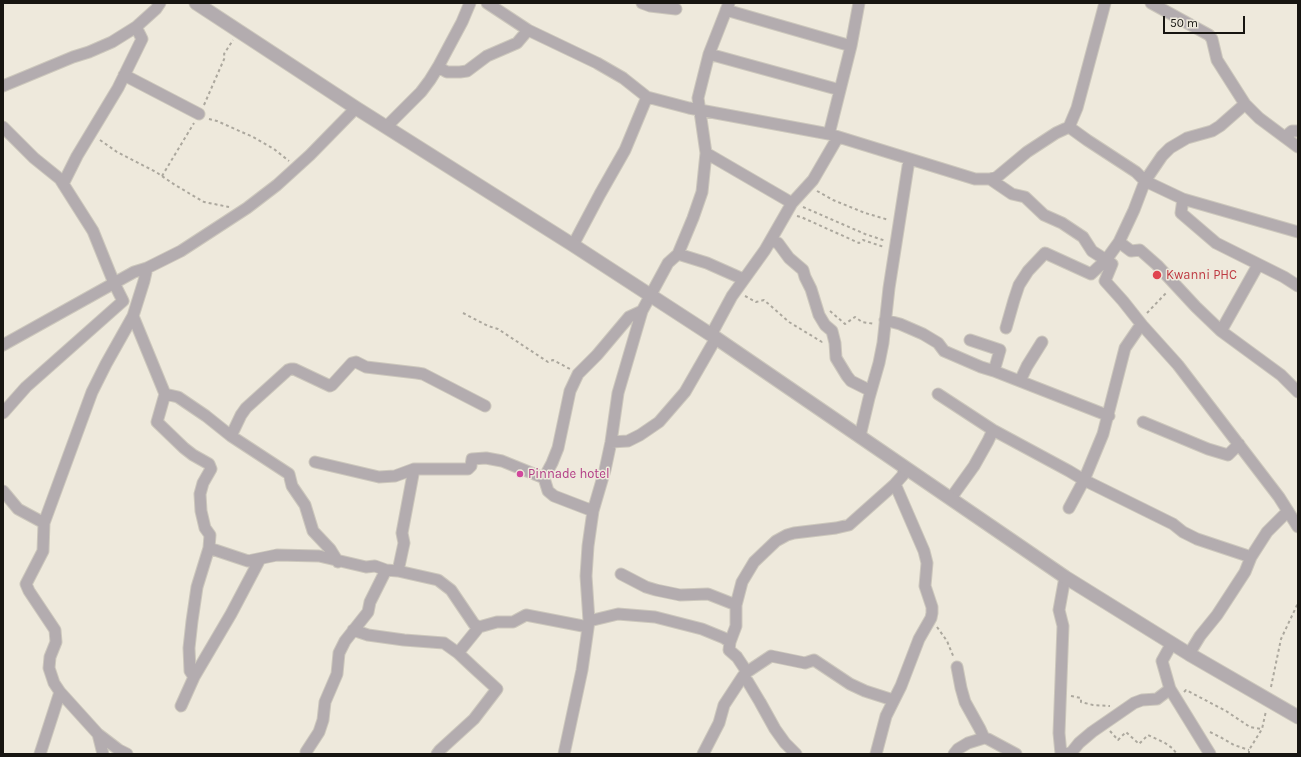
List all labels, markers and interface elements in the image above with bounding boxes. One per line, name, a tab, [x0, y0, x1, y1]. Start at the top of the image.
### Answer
scale bar	[1165, 8, 1247, 34]
text: 50 m	[1170, 16, 1198, 30]
place label: Kwanni PHC	[1166, 267, 1237, 283]
marker: Kwanni PHC	[1151, 269, 1163, 281]
place label: Pinnade hotel	[528, 466, 610, 482]
marker: Pinnade hotel	[515, 469, 525, 479]

